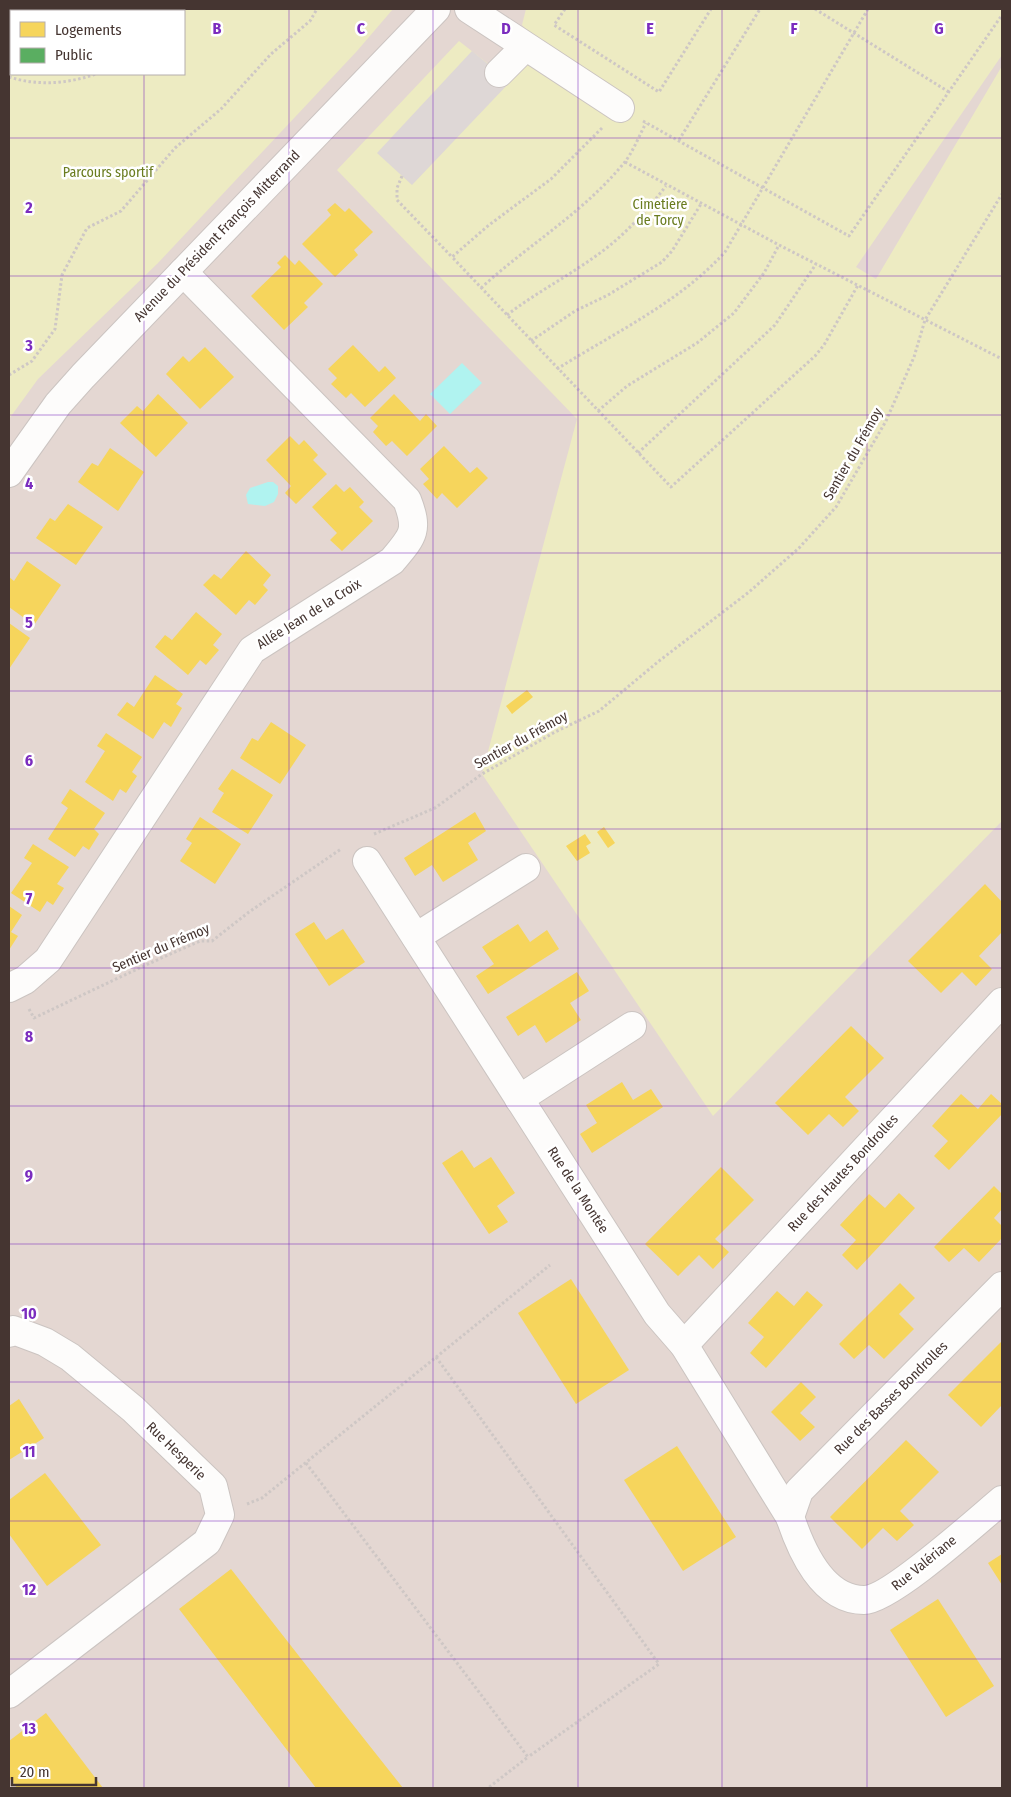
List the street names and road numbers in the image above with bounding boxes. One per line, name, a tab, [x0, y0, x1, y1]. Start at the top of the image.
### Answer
street label: Avenue du Président François Mitterrand	[130, 147, 304, 325]
street label: Sentier du Frémoy	[820, 404, 887, 503]
street label: Allée Jean de la Croix	[254, 575, 365, 653]
street label: Sentier du Frémoy	[471, 707, 571, 773]
street label: Sentier du Frémoy	[110, 920, 213, 976]
street label: Rue des Hautes Bondrolles	[784, 1111, 902, 1235]
street label: Rue de la Montée	[544, 1144, 612, 1236]
street label: Rue des Basses Bondrolles	[831, 1338, 951, 1458]
street label: Rue Hesperie	[143, 1418, 209, 1484]
street label: Rue Valériane	[888, 1532, 960, 1594]

